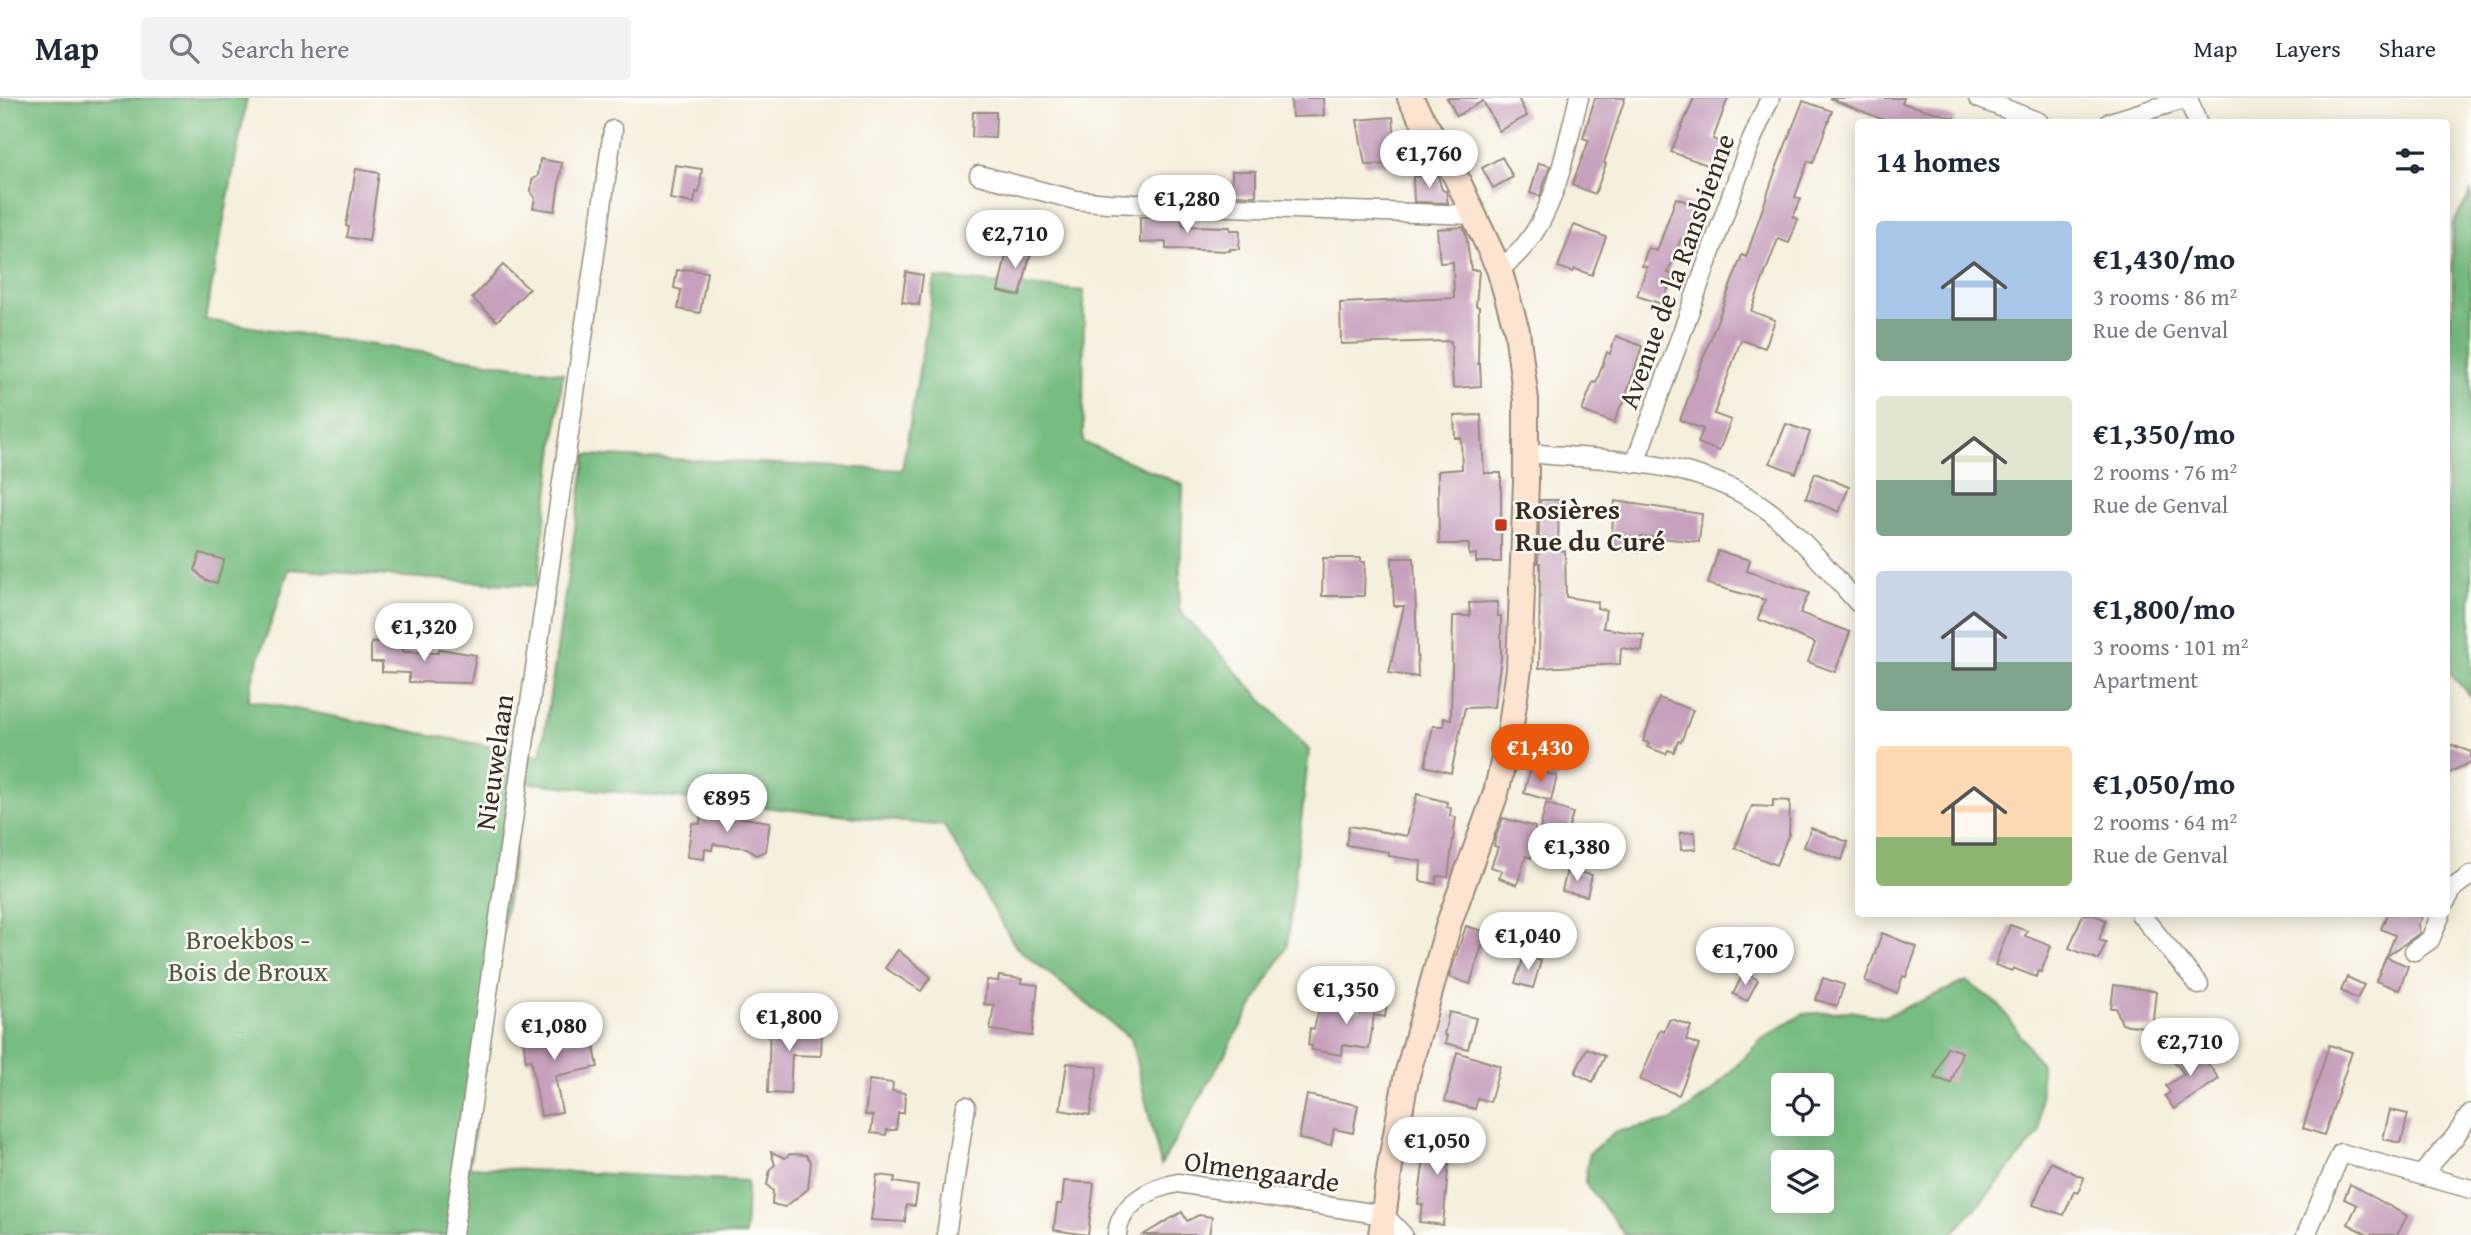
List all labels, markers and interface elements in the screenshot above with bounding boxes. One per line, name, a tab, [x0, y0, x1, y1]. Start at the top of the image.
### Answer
search box	[141, 17, 631, 80]
text: Map	[35, 24, 99, 72]
icon: search	[165, 29, 203, 67]
text: Search here	[221, 29, 349, 68]
text: Map	[2194, 31, 2237, 66]
text: Layers	[2275, 31, 2341, 66]
text: Share	[2379, 31, 2436, 66]
street label: Avenue de la Ransbienne	[1607, 128, 1744, 414]
pin: €1,760	[1372, 130, 1486, 190]
text: €1,760	[1396, 136, 1462, 169]
text: 14 homes	[1876, 139, 2001, 183]
icon: filters	[2391, 142, 2429, 180]
pin: €1,280	[1130, 176, 1244, 235]
text: €1,280	[1154, 181, 1220, 214]
pin: €2,710	[958, 211, 1072, 270]
text: €2,710	[982, 216, 1048, 249]
text: €1,430/mo	[2093, 236, 2235, 280]
icon: home	[1932, 249, 2016, 333]
text: 3 rooms · 86 m²	[2093, 280, 2237, 313]
text: Rue de Genval	[2093, 313, 2228, 346]
text: €1,350/mo	[2093, 411, 2235, 455]
icon: home	[1932, 424, 2016, 508]
text: 2 rooms · 76 m²	[2093, 455, 2237, 488]
place label: Rosières Rue du Curé	[1515, 488, 1665, 561]
text: Rue de Genval	[2093, 488, 2228, 521]
marker: Rosières Rue du Curé	[1493, 517, 1509, 533]
text: €1,800/mo	[2093, 586, 2235, 630]
icon: home	[1932, 599, 2016, 683]
pin: €1,320	[367, 603, 481, 663]
text: €1,320	[391, 609, 457, 642]
text: 3 rooms · 101 m²	[2093, 630, 2248, 663]
text: Apartment	[2093, 663, 2198, 696]
street label: Nieuwelaan	[464, 691, 523, 833]
pin: €1,430	[1483, 724, 1597, 784]
text: €1,430	[1507, 730, 1573, 763]
text: €1,050/mo	[2093, 761, 2235, 805]
pin: €895	[686, 774, 768, 834]
icon: home	[1932, 774, 2016, 858]
text: €895	[703, 780, 751, 813]
text: 2 rooms · 64 m²	[2093, 805, 2237, 838]
pin: €1,380	[1520, 824, 1634, 883]
text: €1,380	[1544, 829, 1610, 862]
text: Rue de Genval	[2093, 838, 2228, 871]
pin: €1,040	[1471, 912, 1585, 972]
park label: Broekbos - Bois de Broux	[168, 918, 329, 991]
text: €1,040	[1495, 918, 1561, 951]
pin: €1,700	[1688, 928, 1802, 987]
text: €1,700	[1712, 933, 1778, 966]
pin: €1,350	[1289, 967, 1403, 1026]
text: €1,350	[1313, 972, 1379, 1005]
pin: €1,800	[732, 993, 846, 1053]
text: €1,800	[756, 999, 822, 1032]
pin: €1,080	[497, 1002, 611, 1062]
text: €1,080	[521, 1008, 587, 1041]
pin: €2,710	[2133, 1018, 2247, 1078]
text: €2,710	[2157, 1024, 2223, 1057]
map controls	[1771, 1073, 1834, 1213]
button: locate	[1771, 1073, 1834, 1136]
pin: €1,050	[1380, 1118, 1494, 1177]
text: €1,050	[1404, 1123, 1470, 1156]
street label: Olmengaarde	[1182, 1139, 1342, 1202]
button: layers	[1771, 1150, 1834, 1213]

